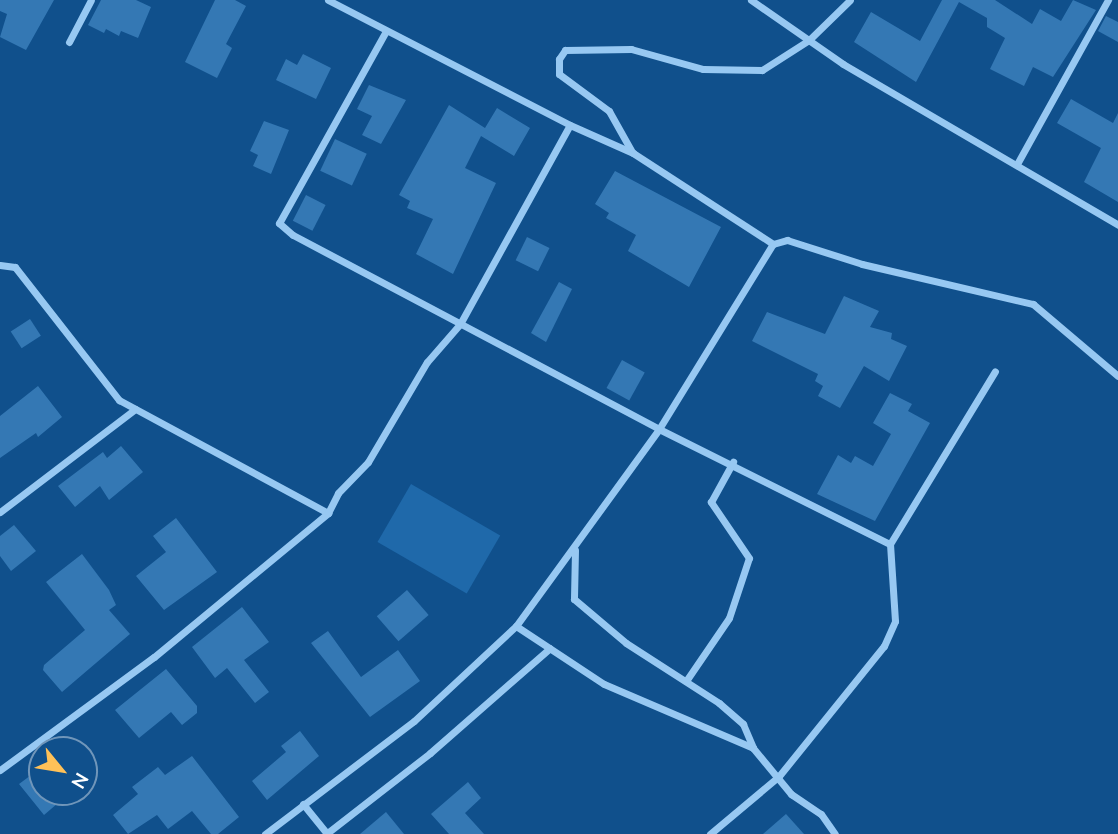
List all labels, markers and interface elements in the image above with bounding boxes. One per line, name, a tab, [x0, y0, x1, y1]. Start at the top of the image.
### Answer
north arrow	[28, 736, 98, 806]
text: N	[65, 768, 94, 793]

